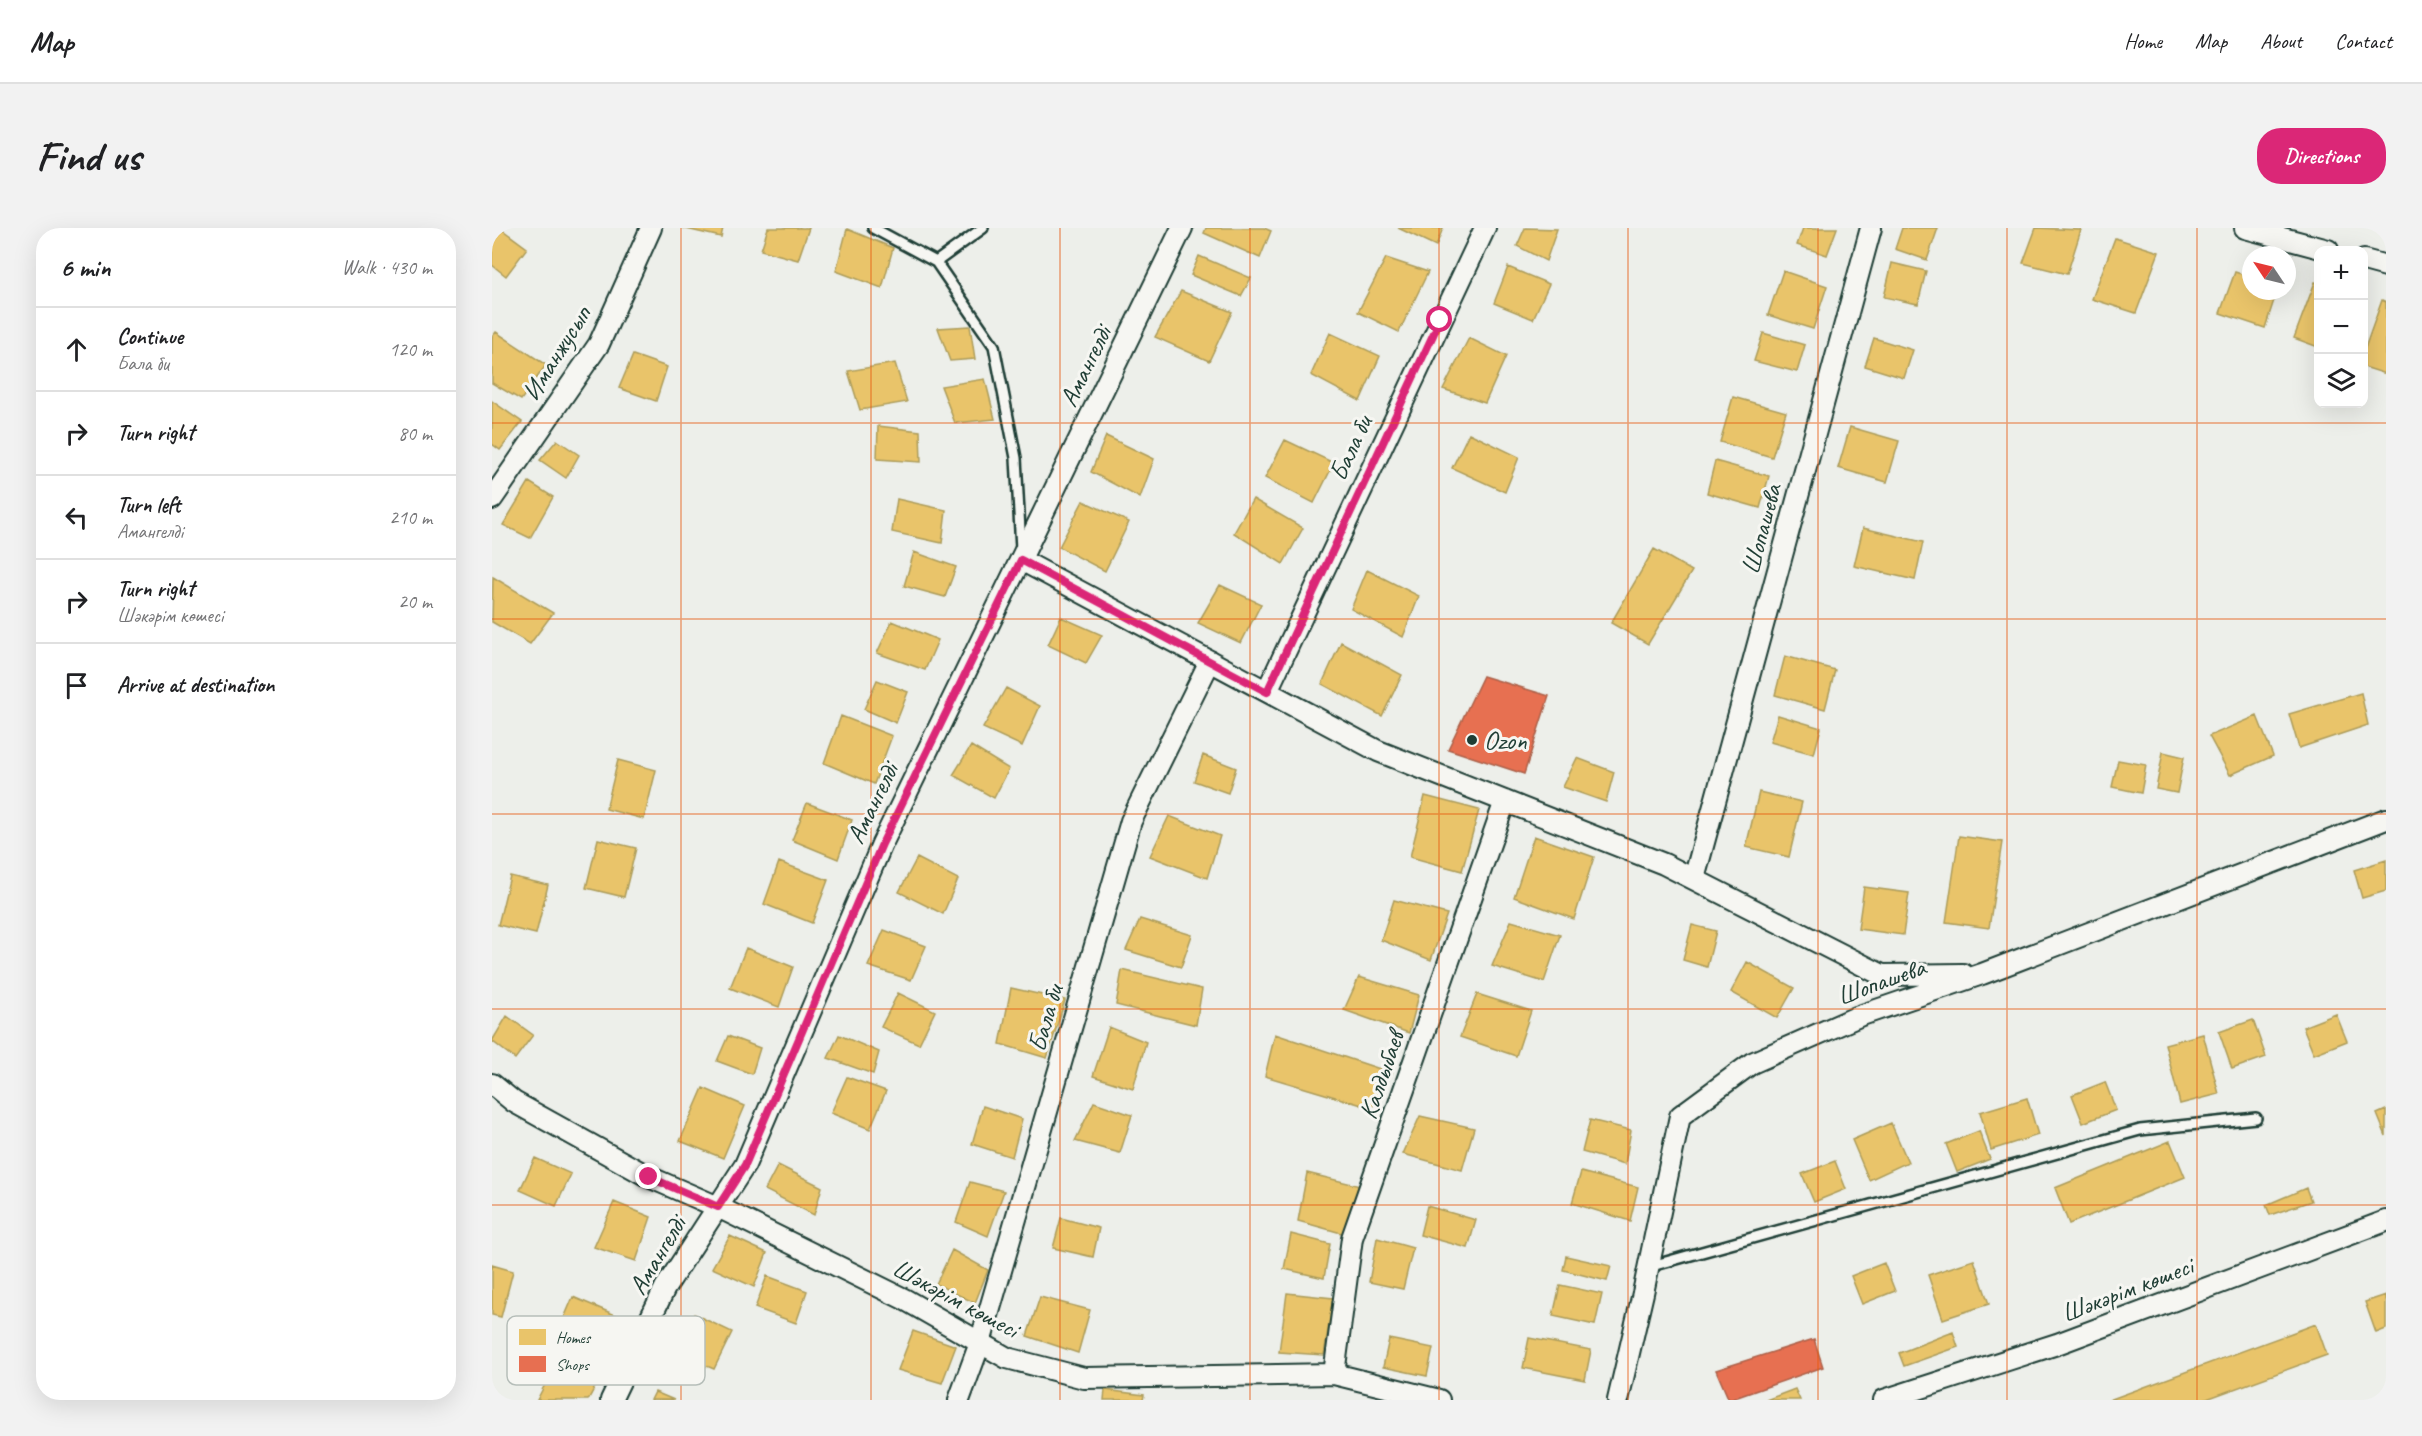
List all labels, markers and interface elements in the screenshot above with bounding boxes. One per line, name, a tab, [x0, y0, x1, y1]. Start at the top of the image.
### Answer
text: Map	[30, 24, 73, 59]
text: Home	[2124, 28, 2162, 54]
text: Map	[2195, 28, 2227, 54]
text: About	[2260, 28, 2302, 54]
text: Contact	[2335, 28, 2392, 54]
button: Directions	[2257, 128, 2386, 184]
text: Find us	[36, 130, 141, 183]
north arrow	[2242, 246, 2296, 300]
map controls	[2314, 246, 2368, 408]
button: +	[2314, 246, 2368, 300]
text: 6 min	[60, 251, 110, 284]
text: Walk · 430 m	[342, 255, 432, 280]
street label: Иманжусып	[514, 298, 599, 407]
button: −	[2314, 300, 2368, 354]
route start	[1426, 306, 1452, 332]
street label: Амангелді	[1052, 318, 1121, 412]
text: Continue	[117, 323, 183, 351]
icon: ahead	[60, 333, 93, 366]
text: 120 m	[389, 337, 432, 362]
text: Бала би	[117, 351, 169, 376]
button: layers	[2314, 354, 2368, 408]
street label: Бала би	[1321, 408, 1381, 486]
icon: right	[60, 417, 93, 450]
text: Turn right	[117, 419, 194, 447]
text: 80 m	[398, 421, 432, 446]
street label: Шопашева	[1734, 479, 1790, 578]
text: Turn left	[117, 491, 181, 519]
icon: left	[60, 501, 93, 534]
text: 210 m	[389, 505, 432, 530]
text: Амангелді	[117, 519, 183, 544]
text: Turn right	[117, 575, 194, 603]
icon: right	[60, 585, 93, 618]
text: 20 m	[398, 589, 432, 614]
text: Шәкәрім көшесі	[117, 603, 224, 628]
icon: arrive	[60, 669, 93, 702]
text: Arrive at destination	[117, 671, 274, 699]
place label: Ozon	[1484, 724, 1527, 757]
marker: Ozon	[1465, 733, 1479, 747]
street label: Амангелді	[839, 755, 908, 849]
street label: Шопашева	[1832, 950, 1931, 1013]
street label: Бала би	[1020, 978, 1071, 1055]
street label: Калдыбаев	[1351, 1023, 1413, 1123]
route end	[635, 1163, 661, 1189]
street label: Амангелді	[621, 1207, 695, 1301]
street label: Шәкәрім көшесі	[2057, 1248, 2201, 1330]
street label: Шәкәрім көшесі	[887, 1251, 1027, 1347]
legend	[507, 1316, 705, 1385]
text: Homes	[556, 1328, 592, 1348]
text: Shops	[556, 1355, 590, 1375]

